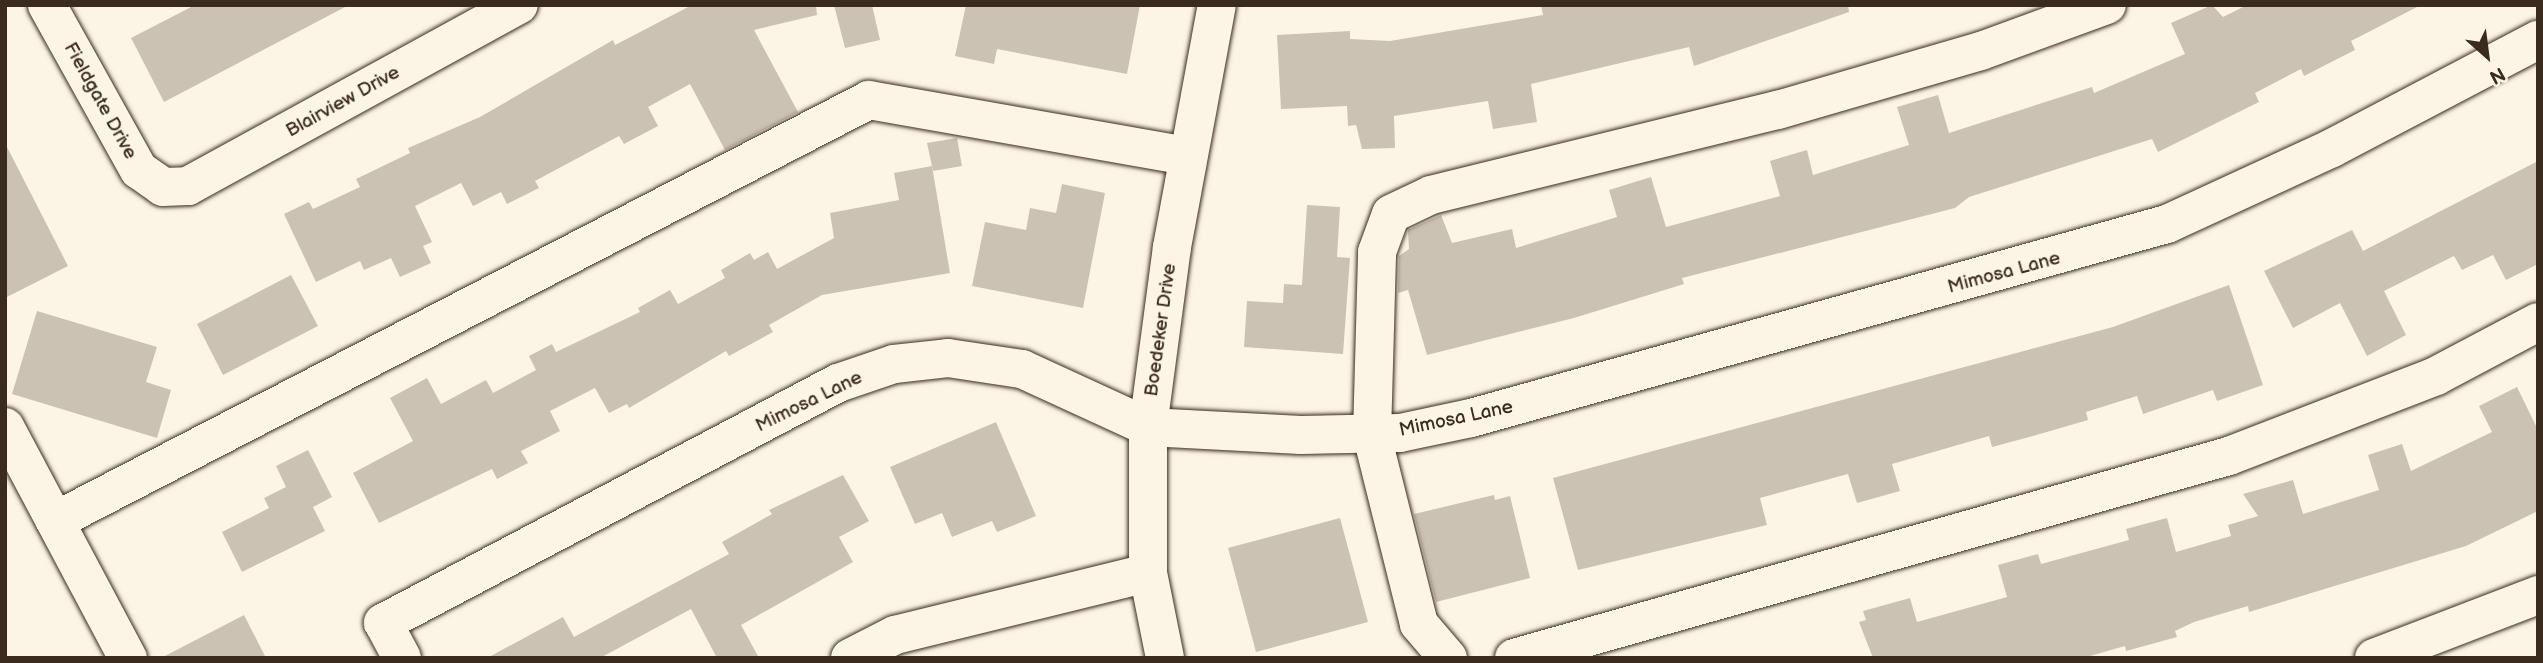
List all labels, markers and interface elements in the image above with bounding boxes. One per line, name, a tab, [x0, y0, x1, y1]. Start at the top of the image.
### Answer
north arrow	[2452, 21, 2522, 91]
street label: Fieldgate Drive	[58, 39, 142, 163]
street label: Blairview Drive	[282, 61, 404, 143]
text: N	[2485, 61, 2509, 88]
street label: Mimosa Lane	[1945, 247, 2063, 299]
street label: Boedeker Drive	[1140, 262, 1182, 398]
street label: Mimosa Lane	[752, 366, 866, 438]
street label: Mimosa Lane	[1397, 396, 1515, 442]

